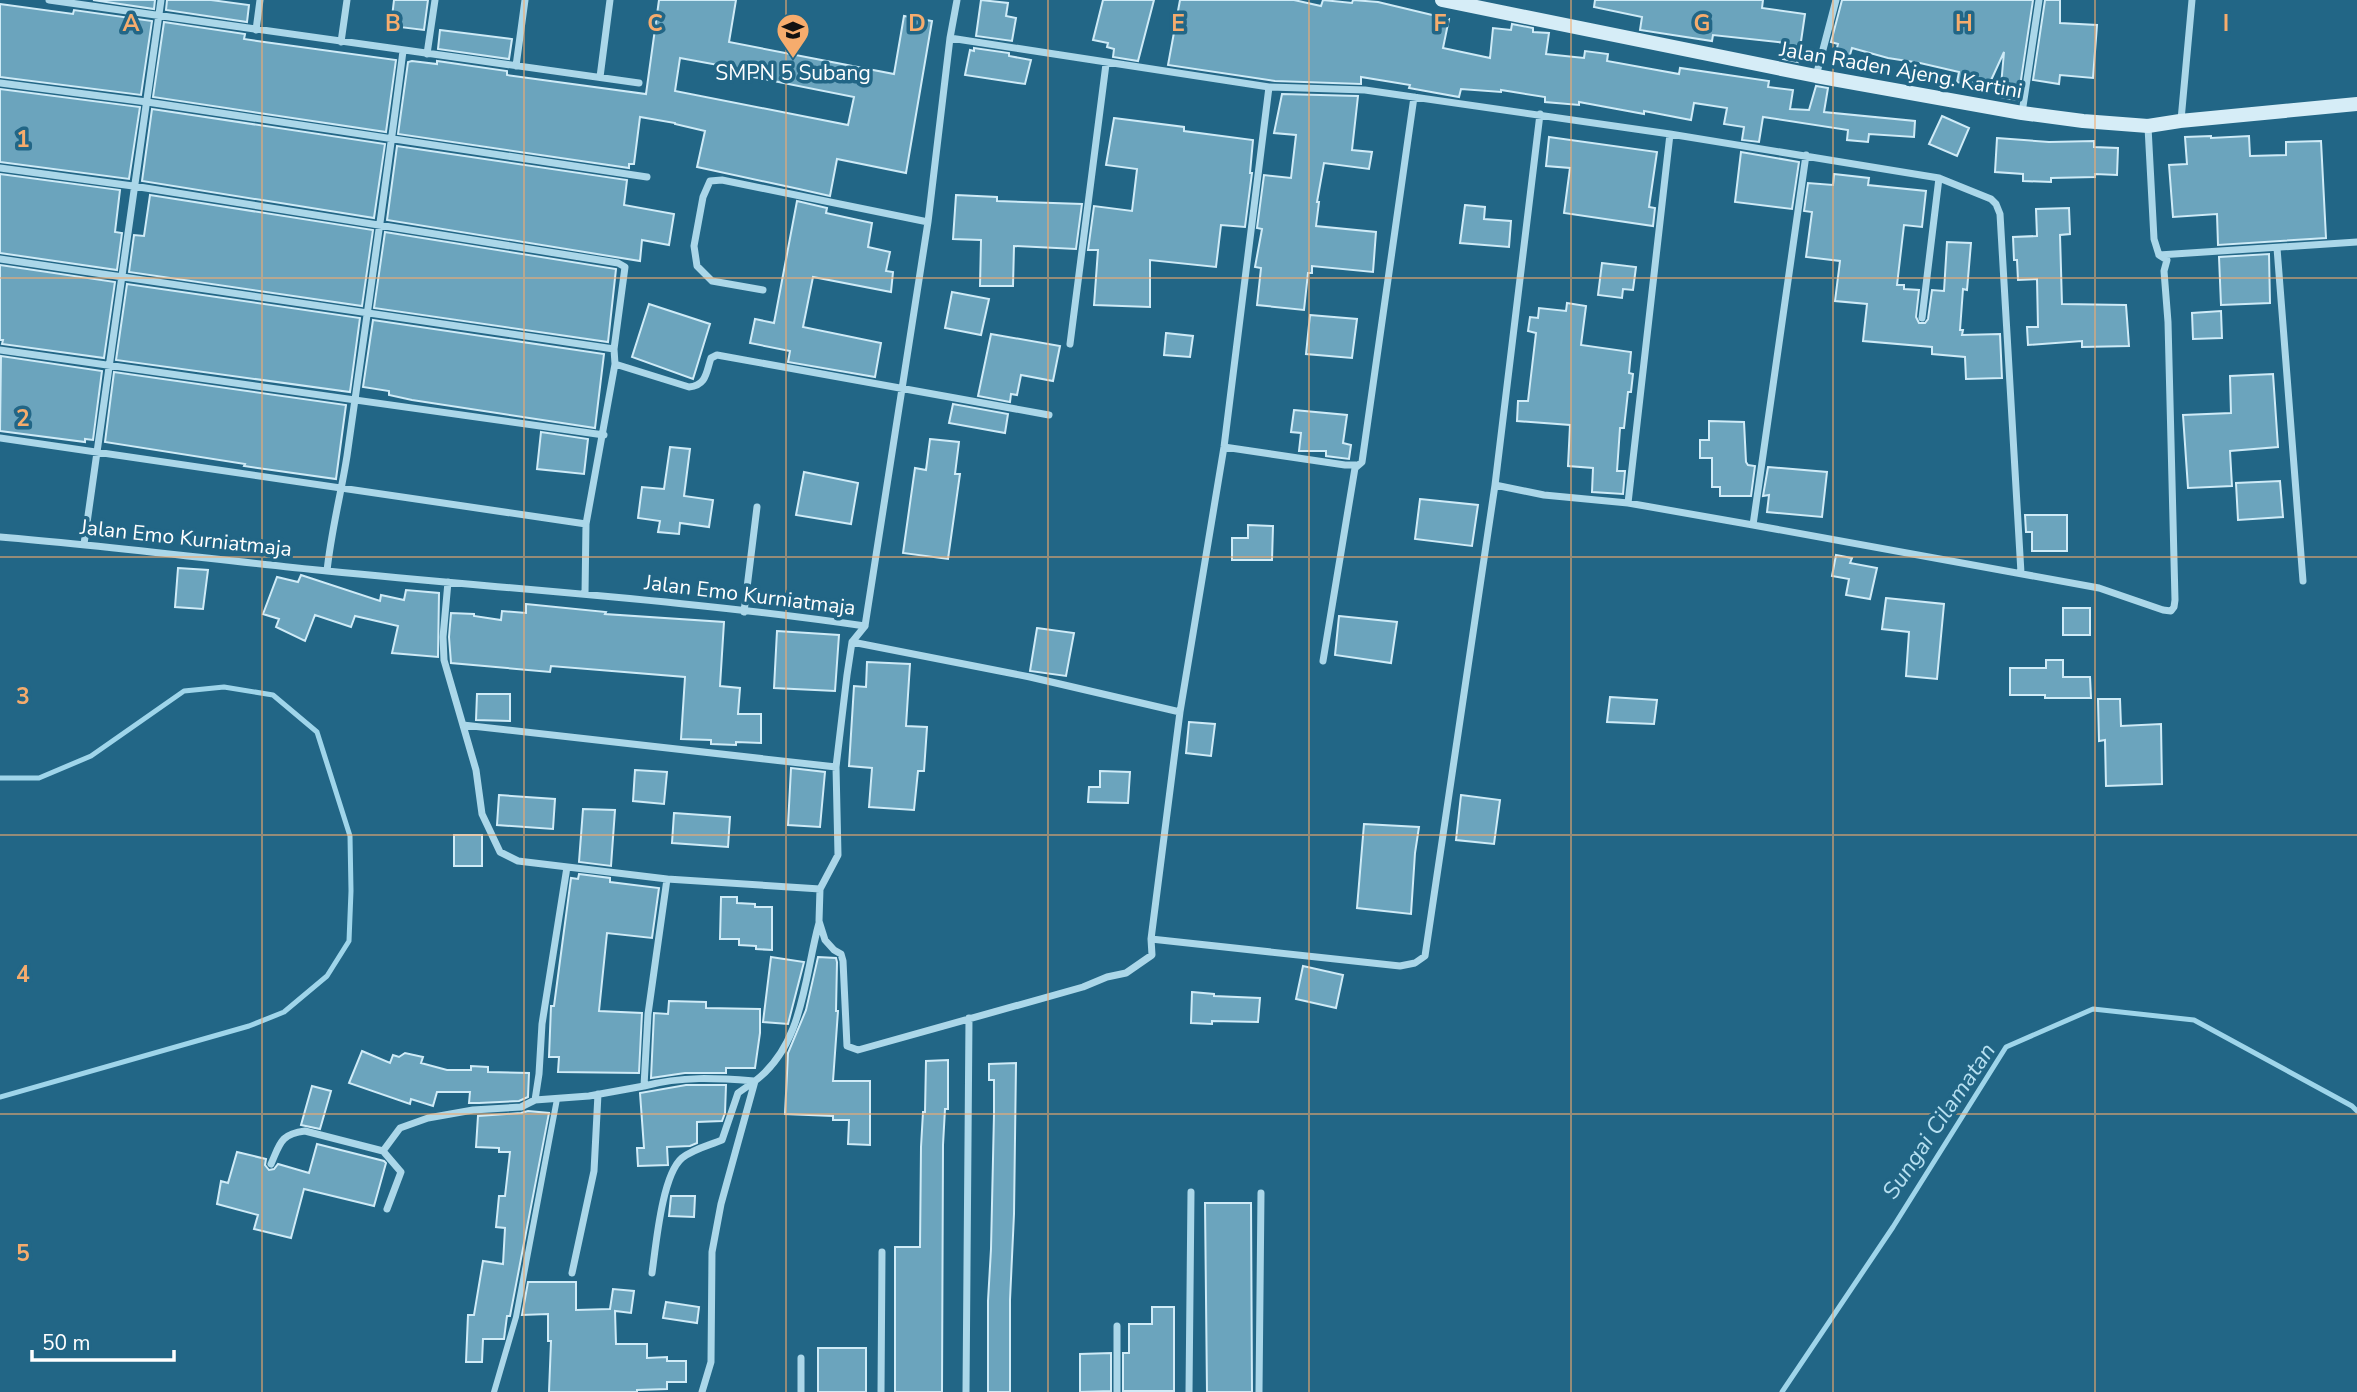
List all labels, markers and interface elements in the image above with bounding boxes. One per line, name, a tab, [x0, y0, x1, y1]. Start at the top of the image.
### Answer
text: A	[122, 8, 140, 39]
text: B	[385, 8, 401, 39]
text: C	[647, 8, 663, 39]
text: D	[908, 8, 926, 39]
text: E	[1171, 8, 1185, 39]
text: F	[1434, 8, 1447, 39]
text: G	[1694, 8, 1710, 39]
text: H	[1955, 8, 1973, 39]
text: I	[2223, 8, 2229, 39]
school or university icon: SMPN 5 Subang	[774, 11, 812, 60]
street label: Jalan Raden Ajeng. Kartini	[1777, 35, 2024, 105]
place label: SMPN 5 Subang	[715, 59, 871, 87]
text: 1	[16, 124, 30, 155]
text: 2	[16, 403, 30, 434]
street label: Jalan Emo Kurniatmaja	[78, 513, 293, 563]
street label: Jalan Emo Kurniatmaja	[642, 568, 857, 622]
text: 3	[16, 681, 30, 712]
text: 4	[16, 959, 30, 990]
water label: Sungai Cilamatan	[1875, 1037, 2003, 1205]
text: 5	[16, 1238, 30, 1269]
scale bar	[32, 1318, 173, 1362]
text: 50 m	[42, 1329, 91, 1357]

